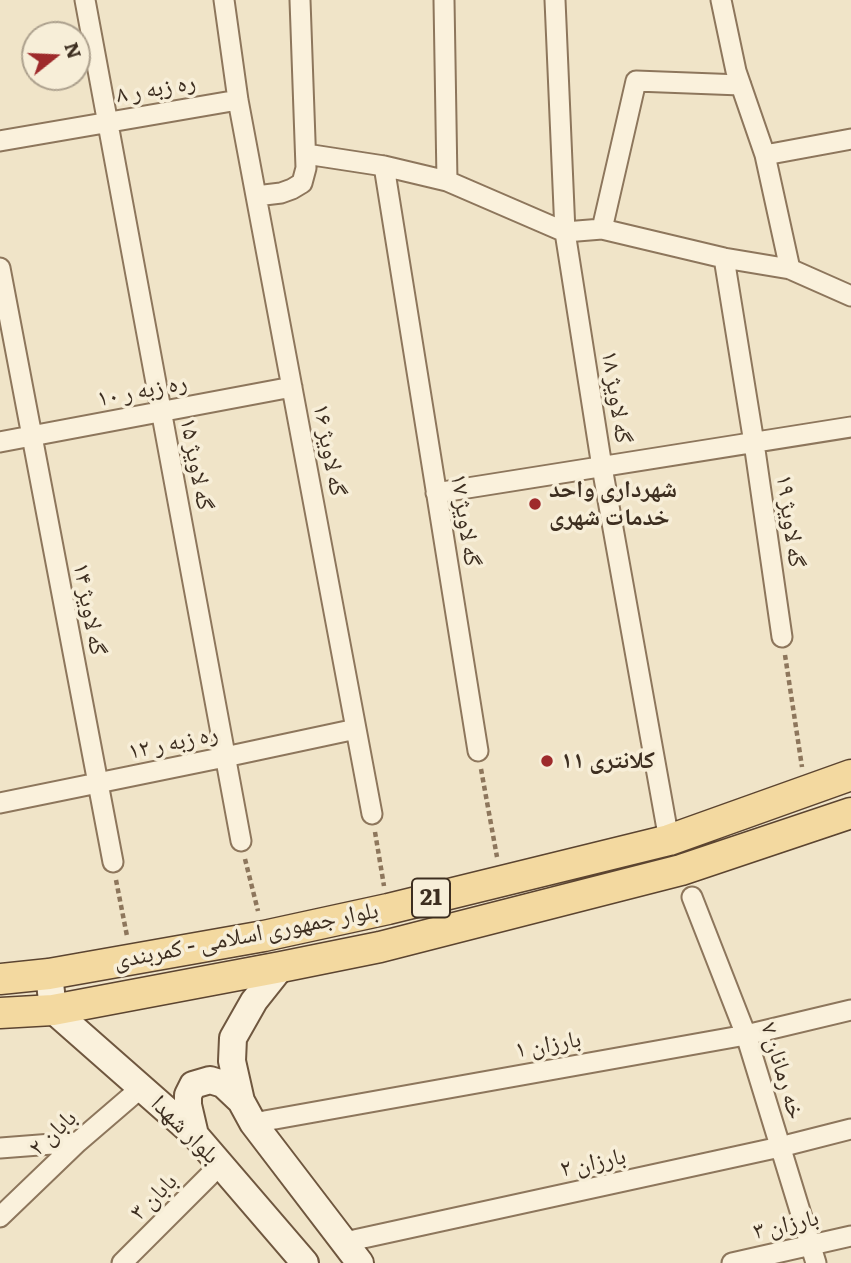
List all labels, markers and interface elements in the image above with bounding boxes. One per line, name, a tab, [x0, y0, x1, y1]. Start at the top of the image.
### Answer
north arrow	[21, 21, 91, 91]
text: N	[58, 38, 90, 62]
street label: ۸ ره زبه ر	[114, 68, 198, 110]
street label: گه لاویژ ۱۸	[594, 349, 638, 445]
street label: ره زبه ر ۱۰	[95, 368, 189, 414]
street label: ۱۶ گه لاویژ	[306, 401, 352, 499]
street label: گه لاویژ ۱۵	[173, 415, 219, 513]
street label: گه لاویژ ۱۷	[443, 472, 487, 568]
street label: ۱۹ گه لاویژ	[769, 473, 811, 569]
place label: شهرداری واحد خدمات شهری	[549, 476, 677, 532]
marker: شهرداری واحد خدمات شهری	[527, 496, 543, 512]
street label: گه لاویژ ۱۴	[66, 560, 112, 658]
street label: ره زبه ر ۱۲	[126, 719, 220, 767]
place label: کلانتری ۱۱	[561, 747, 655, 775]
marker: کلانتری ۱۱	[539, 753, 555, 769]
road number: 21	[412, 878, 450, 917]
street label: بلوار جمهوری اسلامی - کمربندی	[111, 896, 381, 976]
street label: خه رمانان ۷	[754, 1019, 810, 1123]
street label: بارزان ۱	[513, 1025, 583, 1065]
street label: بلوار شهدا	[145, 1090, 225, 1170]
street label: بابان ۲	[23, 1104, 83, 1162]
street label: بارزان ۲	[557, 1142, 629, 1184]
street label: بابان ۳	[124, 1167, 184, 1227]
street label: بارزان ۳	[750, 1203, 822, 1247]

